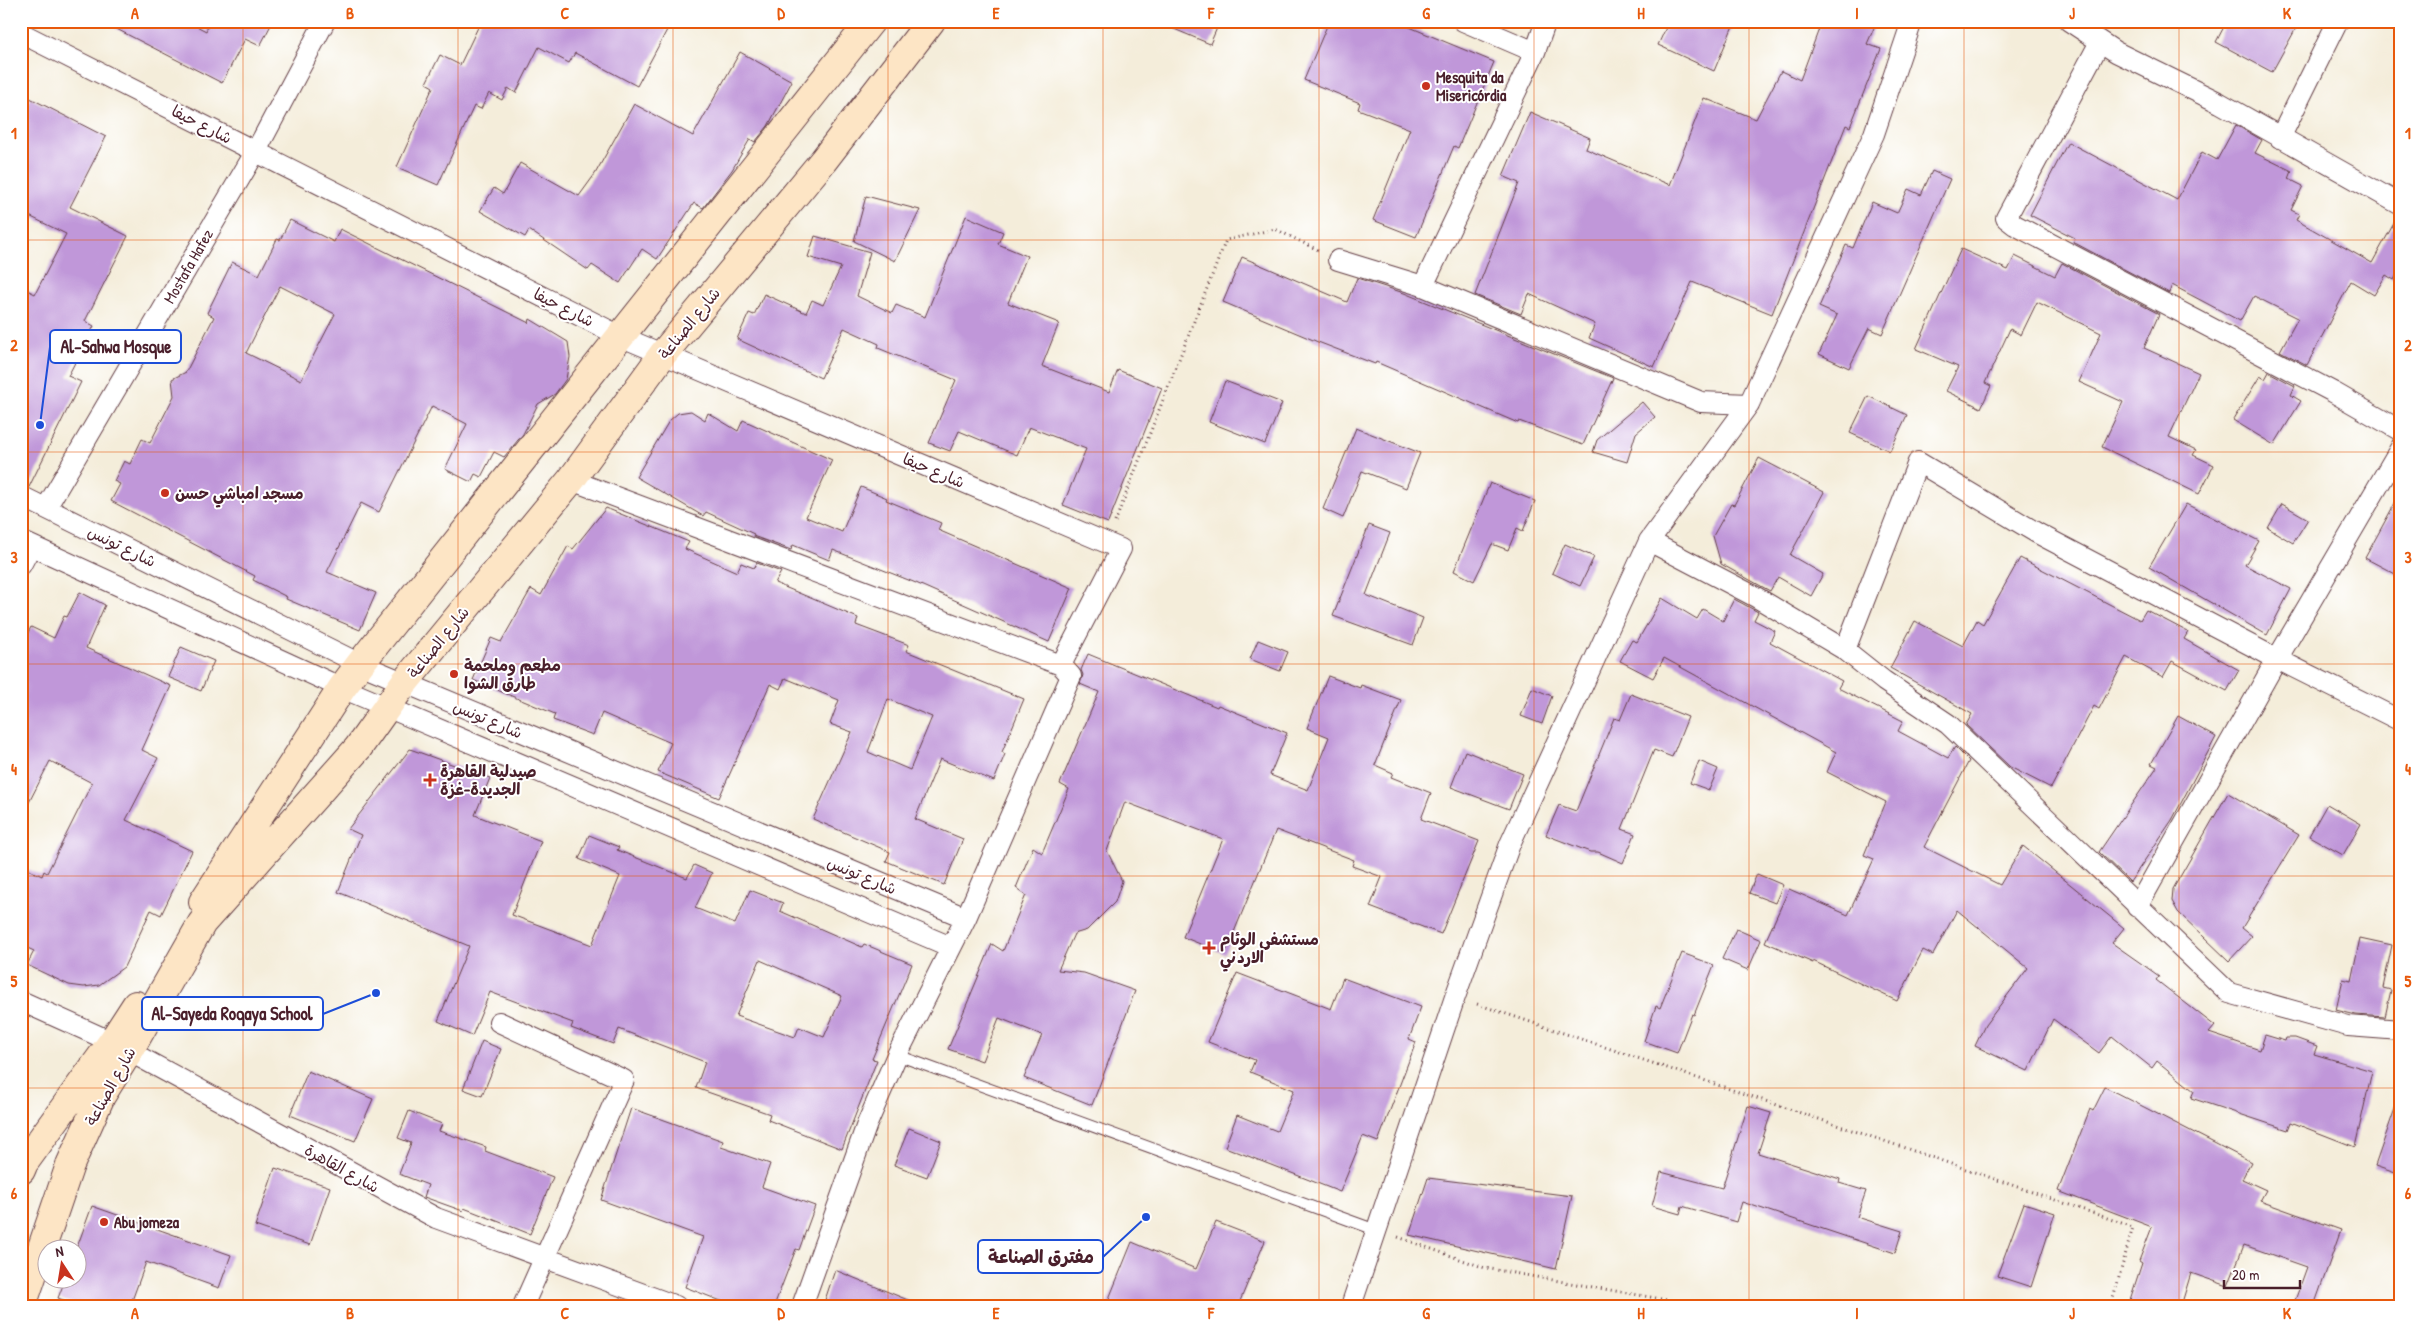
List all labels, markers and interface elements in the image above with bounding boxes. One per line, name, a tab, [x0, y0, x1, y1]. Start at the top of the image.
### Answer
text: A	[131, 2, 139, 24]
text: B	[346, 2, 354, 24]
text: C	[561, 2, 570, 24]
text: D	[777, 2, 785, 24]
text: E	[992, 2, 1000, 24]
text: F	[1207, 2, 1215, 24]
text: G	[1422, 2, 1430, 24]
text: H	[1637, 2, 1645, 24]
text: I	[1855, 2, 1859, 24]
text: J	[2069, 2, 2075, 24]
text: K	[2283, 2, 2292, 24]
place label: Mesquita da Misericórdia	[1436, 66, 1507, 106]
marker: Mesquita da Misericórdia	[1420, 80, 1432, 92]
street label: شارع حيفا	[167, 99, 236, 150]
text: 1	[11, 122, 17, 144]
text: 1	[2405, 122, 2411, 144]
street label: Mostafa Hafez	[158, 225, 218, 307]
street label: شارع حيفا	[529, 282, 598, 333]
street label: شارع الصناعة	[653, 282, 726, 364]
callout: Al-Sahwa Mosque	[50, 330, 181, 363]
text: 2	[10, 334, 18, 356]
text: Al-Sahwa Mosque	[61, 334, 172, 360]
text: 2	[2404, 334, 2412, 356]
street label: شارع حيفا	[899, 447, 968, 494]
place label: مسجد امباشي حسن	[175, 482, 303, 508]
marker: مسجد امباشي حسن	[159, 487, 171, 499]
street label: شارع تونس	[84, 520, 160, 573]
text: 3	[10, 546, 18, 568]
text: 3	[2404, 546, 2412, 568]
street label: شارع الصناعة	[402, 601, 475, 683]
place label: مطعم وملحمة طارق الشوا	[464, 654, 561, 694]
marker: مطعم وملحمة طارق الشوا	[448, 668, 460, 680]
street label: شارع تونس	[450, 695, 526, 744]
text: 4	[11, 758, 17, 780]
text: 4	[2405, 758, 2411, 780]
place label: صيدلية القاهرة الجديدة-غزة	[440, 760, 537, 800]
marker: صيدلية القاهرة الجديدة-غزة	[424, 774, 436, 786]
street label: شارع تونس	[824, 851, 900, 900]
place label: مستشفى الوئام الاردني	[1220, 928, 1319, 972]
marker: مستشفى الوئام الاردني	[1202, 941, 1216, 955]
text: 5	[11, 970, 18, 992]
text: 5	[2405, 970, 2412, 992]
callout: Al-Sayeda Roqaya School	[142, 997, 323, 1030]
text: Al-Sayeda Roqaya School	[152, 1001, 314, 1027]
street label: شارع الصناعة	[79, 1043, 142, 1130]
street label: شارع القاهرة	[300, 1138, 383, 1198]
text: 6	[11, 1182, 18, 1204]
text: 6	[2405, 1182, 2412, 1204]
place label: Abu jomeza	[114, 1211, 180, 1233]
marker: Abu jomeza	[98, 1216, 110, 1228]
north arrow	[38, 1240, 88, 1290]
callout: مفترق الصناعة	[978, 1240, 1103, 1273]
text: N	[54, 1241, 65, 1261]
text: مفترق الصناعة	[988, 1244, 1094, 1269]
scale bar	[2224, 1257, 2301, 1289]
text: 20 m	[2232, 1264, 2259, 1285]
text: A	[131, 1302, 139, 1324]
text: B	[346, 1302, 354, 1324]
text: C	[561, 1302, 570, 1324]
text: D	[777, 1302, 785, 1324]
text: E	[992, 1302, 1000, 1324]
text: F	[1207, 1302, 1215, 1324]
text: G	[1422, 1302, 1430, 1324]
text: H	[1637, 1302, 1645, 1324]
text: I	[1855, 1302, 1859, 1324]
text: J	[2069, 1302, 2075, 1324]
text: K	[2283, 1302, 2292, 1324]

